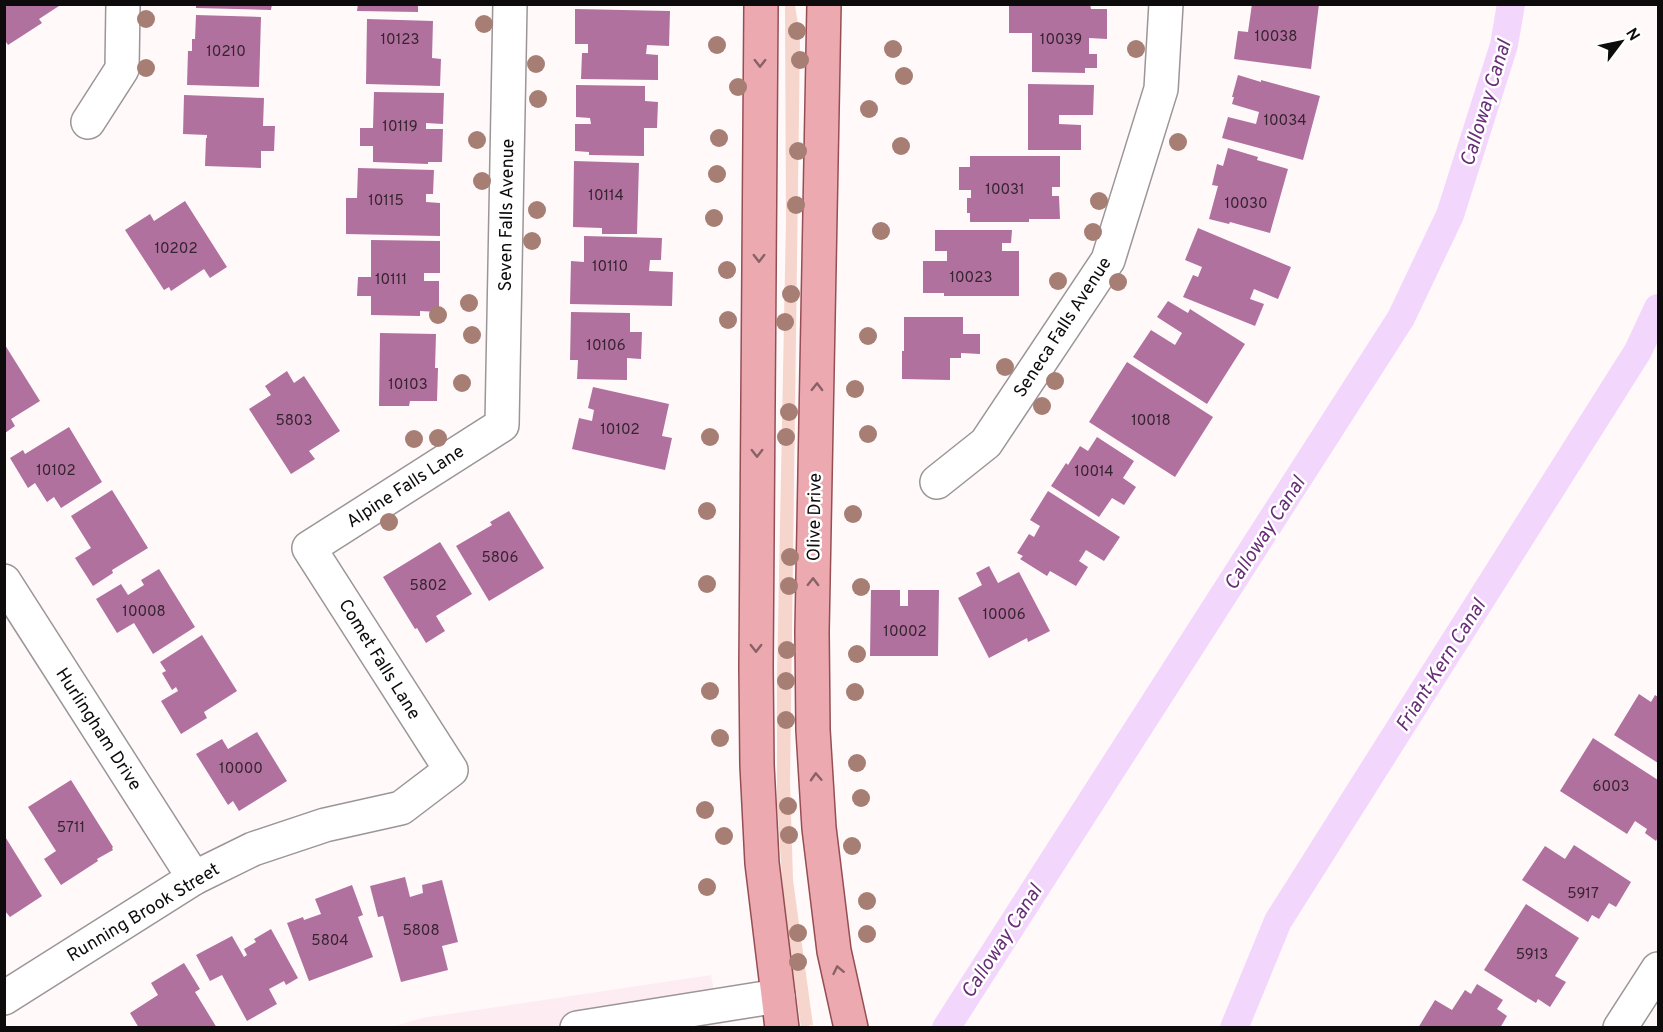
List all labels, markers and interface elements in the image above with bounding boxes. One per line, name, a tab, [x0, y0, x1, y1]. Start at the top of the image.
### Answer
north arrow	[1591, 12, 1651, 72]
text: N	[1620, 25, 1644, 45]
house number: 10038	[1255, 28, 1297, 47]
house number: 10123	[380, 31, 420, 50]
house number: 10039	[1040, 31, 1082, 50]
water label: Calloway Canal	[1455, 36, 1519, 170]
house number: 10210	[206, 43, 246, 62]
one-way arrow	[754, 58, 766, 67]
house number: 10034	[1263, 112, 1307, 131]
house number: 10119	[382, 118, 418, 137]
street label: Seven Falls Avenue	[495, 138, 520, 292]
house number: 10031	[985, 181, 1025, 200]
house number: 10114	[588, 187, 624, 206]
house number: 10115	[368, 192, 404, 211]
house number: 10030	[1224, 195, 1268, 214]
house number: 10202	[154, 240, 198, 259]
one-way arrow	[753, 253, 765, 262]
street label: Seneca Falls Avenue	[1009, 253, 1117, 402]
house number: 10110	[592, 258, 628, 277]
house number: 10023	[950, 269, 992, 288]
house number: 10111	[375, 271, 407, 290]
house number: 10106	[586, 337, 626, 356]
house number: 10103	[388, 376, 428, 395]
one-way arrow	[811, 382, 823, 391]
house number: 5803	[276, 412, 313, 431]
house number: 10018	[1131, 412, 1171, 431]
house number: 10102	[600, 421, 640, 440]
street label: Alpine Falls Lane	[342, 441, 469, 534]
one-way arrow	[751, 448, 763, 457]
house number: 10102	[36, 462, 76, 481]
house number: 10014	[1074, 463, 1114, 482]
water label: Calloway Canal	[1219, 472, 1313, 596]
street label: Olive Drive	[803, 473, 828, 561]
house number: 5806	[482, 549, 518, 568]
house number: 5802	[409, 577, 447, 596]
one-way arrow	[807, 577, 819, 586]
water label: Friant-Kern Canal	[1391, 594, 1493, 737]
street label: Comet Falls Lane	[332, 595, 425, 724]
house number: 10008	[122, 603, 166, 622]
house number: 10006	[982, 606, 1026, 625]
house number: 10002	[883, 623, 927, 642]
one-way arrow	[750, 643, 762, 652]
street label: Hurlingham Drive	[50, 664, 146, 795]
house number: 10000	[219, 760, 263, 779]
one-way arrow	[810, 772, 823, 781]
house number: 6003	[1592, 778, 1630, 797]
house number: 5711	[57, 819, 85, 838]
street label: Running Brook Street	[63, 859, 224, 968]
water label: Calloway Canal	[956, 880, 1050, 1004]
house number: 5917	[1567, 885, 1599, 904]
house number: 5808	[402, 922, 440, 941]
house number: 5804	[311, 932, 349, 951]
house number: 5913	[1516, 946, 1548, 965]
one-way arrow	[832, 966, 845, 976]

